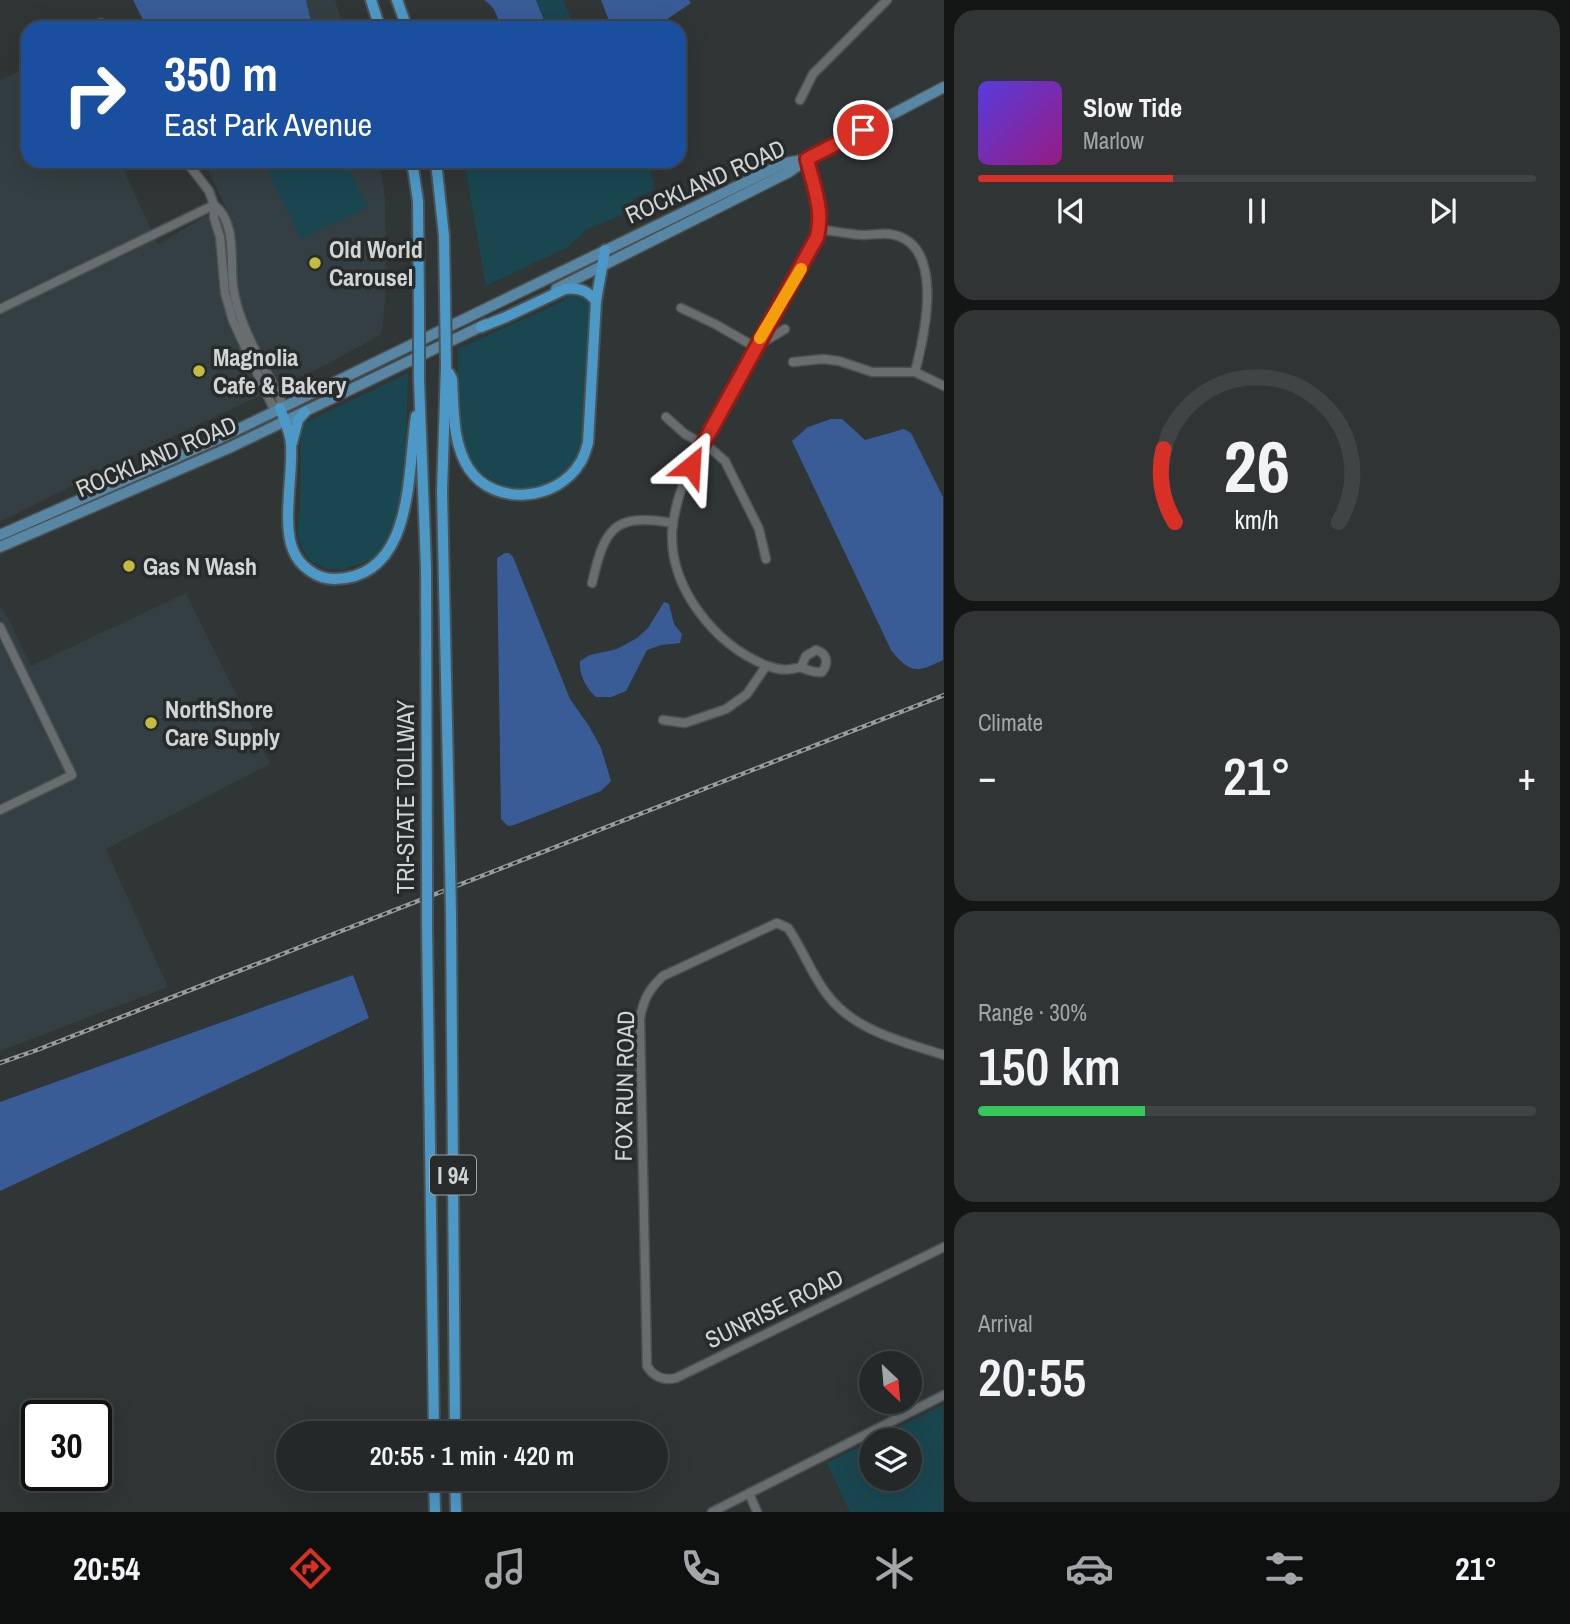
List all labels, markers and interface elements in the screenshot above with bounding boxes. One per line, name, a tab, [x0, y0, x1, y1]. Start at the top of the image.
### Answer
text: 350 m	[164, 40, 278, 106]
icon: right	[49, 49, 140, 140]
text: Slow Tide	[1083, 90, 1182, 125]
pin	[833, 100, 893, 160]
text: East Park Avenue	[164, 103, 372, 146]
icon: arrive	[844, 111, 882, 149]
text: Marlow	[1083, 125, 1144, 156]
street label: ROCKLAND ROAD	[620, 131, 790, 231]
icon: previous	[1052, 192, 1090, 230]
icon: pause	[1238, 192, 1276, 230]
icon: next	[1424, 192, 1462, 230]
place label: Old World Carousel	[329, 233, 423, 293]
marker: Old World Carousel	[307, 255, 323, 271]
place label: Magnolia Cafe & Bakery	[213, 341, 346, 401]
marker: Magnolia Cafe & Bakery	[191, 363, 207, 379]
street label: ROCKLAND ROAD	[71, 408, 241, 504]
text: 26	[1224, 417, 1290, 515]
position arrow	[654, 429, 728, 503]
text: km/h	[1235, 502, 1279, 536]
place label: Gas N Wash	[143, 550, 257, 582]
marker: Gas N Wash	[121, 558, 137, 574]
place label: NorthShore Care Supply	[165, 693, 280, 753]
street label: TRI-STATE TOLLWAY	[389, 700, 421, 894]
text: Climate	[978, 707, 1043, 738]
marker: NorthShore Care Supply	[143, 715, 159, 731]
text: 21°	[1223, 741, 1291, 811]
text: −	[978, 751, 996, 802]
text: +	[1518, 751, 1536, 802]
text: Range · 30%	[978, 997, 1087, 1028]
street label: FOX RUN ROAD	[607, 1010, 641, 1162]
text: 150 km	[978, 1031, 1121, 1101]
road number: I 94	[430, 1156, 476, 1194]
street label: SUNRISE ROAD	[700, 1261, 848, 1355]
text: Arrival	[978, 1308, 1033, 1339]
text: 20:55	[978, 1342, 1086, 1412]
north arrow	[859, 1351, 922, 1414]
map controls	[859, 1351, 922, 1491]
speed limit sign: 30	[21, 1400, 112, 1491]
button: layers	[859, 1428, 922, 1491]
text: 20:55 · 1 min · 420 m	[370, 1438, 574, 1473]
icon: directions	[286, 1544, 335, 1593]
icon: music	[481, 1544, 530, 1593]
icon: phone	[676, 1544, 725, 1593]
icon: climate	[870, 1544, 919, 1593]
icon: car	[1065, 1544, 1114, 1593]
icon: filters	[1260, 1544, 1309, 1593]
text: 20:54	[73, 1547, 140, 1590]
text: 21°	[1455, 1547, 1497, 1590]

